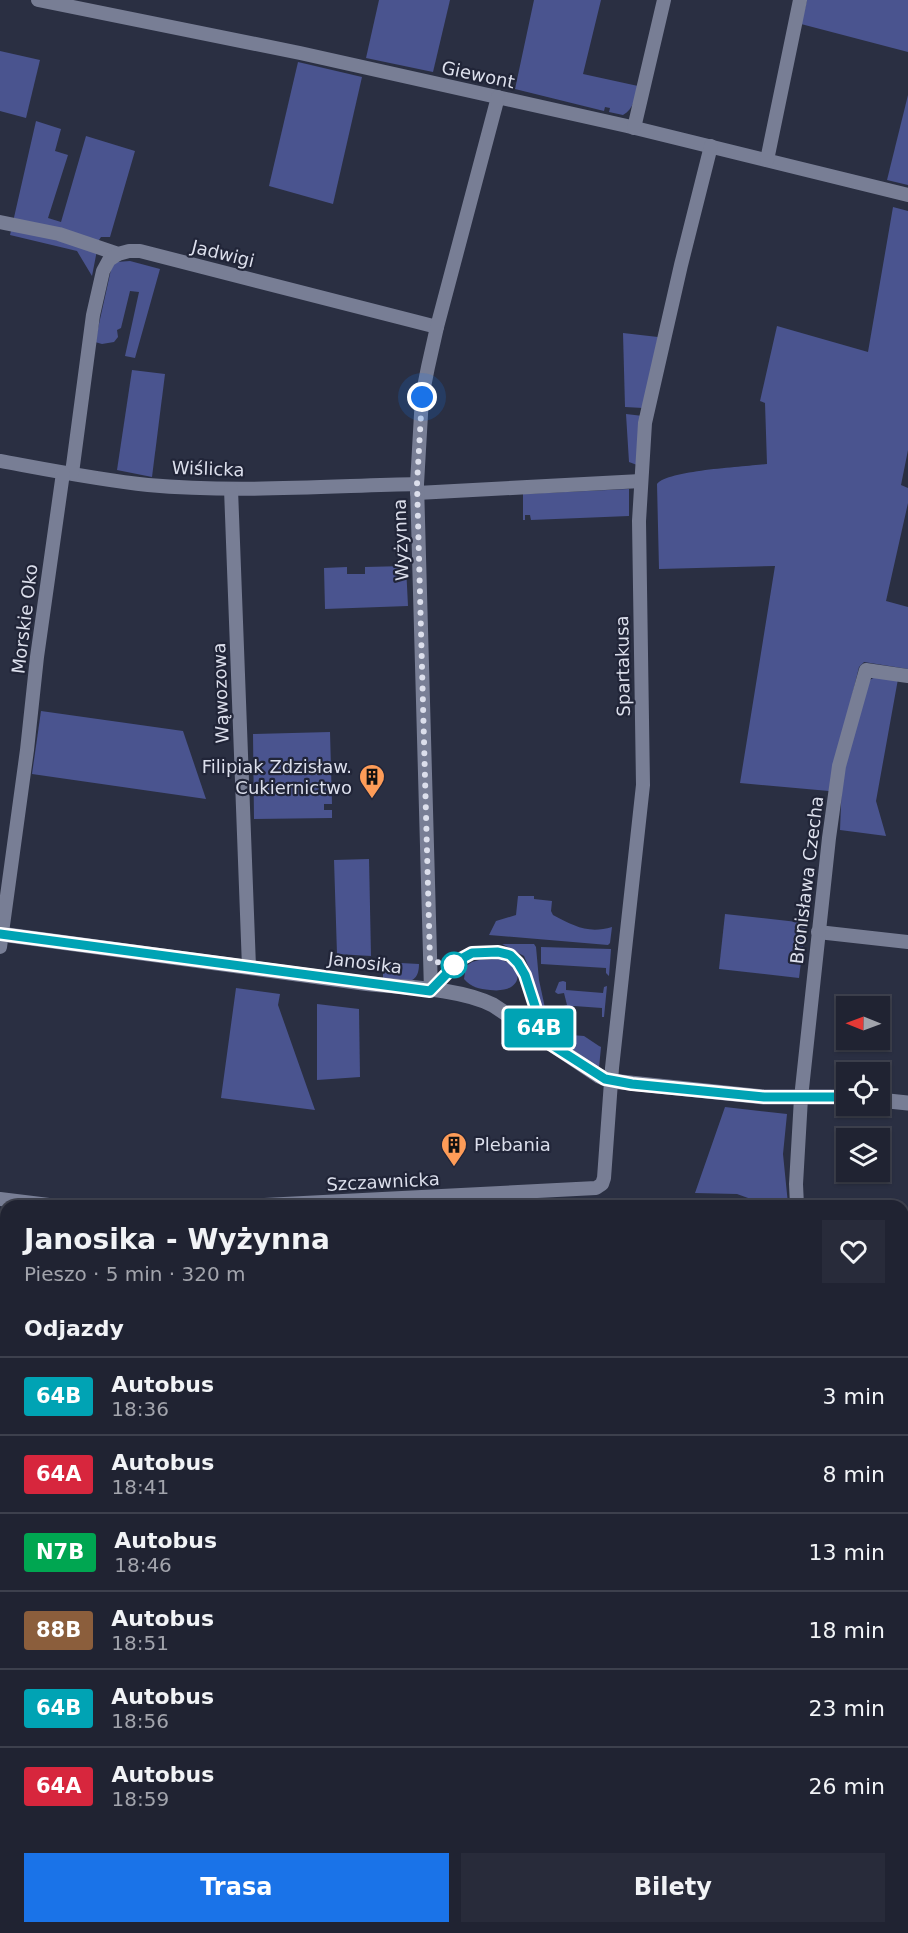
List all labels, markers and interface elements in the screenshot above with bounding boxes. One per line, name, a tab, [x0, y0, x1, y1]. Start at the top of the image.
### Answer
street label: Giewont	[440, 57, 517, 92]
street label: Jadwigi	[189, 235, 257, 271]
your location	[407, 382, 437, 412]
street label: Wiślicka	[171, 457, 245, 480]
street label: Wyżynna	[389, 499, 412, 581]
street label: Morskie Oko	[7, 563, 42, 675]
street label: Spartakusa	[611, 615, 634, 717]
street label: Wąwozowa	[208, 642, 233, 744]
place label: Filipiak Zdzisław. Cukiernictwo	[202, 756, 352, 798]
building icon: Filipiak Zdzisław. Cukiernictwo	[357, 762, 387, 800]
street label: Bronisława Czecha	[786, 795, 827, 965]
street label: Janosika	[326, 947, 403, 977]
unlabelled marker	[441, 952, 467, 978]
north arrow	[836, 996, 890, 1050]
map controls	[836, 996, 890, 1182]
line badge: 64B	[504, 1008, 574, 1048]
text: 64B	[516, 1016, 562, 1040]
button: locate	[836, 1062, 890, 1116]
button: layers	[836, 1128, 890, 1182]
building icon: Plebania	[439, 1130, 469, 1168]
place label: Plebania	[474, 1134, 551, 1155]
street label: Szczawnicka	[326, 1168, 440, 1195]
button: heart	[822, 1220, 885, 1283]
text: Janosika - Wyżynna	[24, 1223, 330, 1256]
text: Pieszo · 5 min · 320 m	[24, 1262, 246, 1286]
text: Odjazdy	[24, 1316, 124, 1341]
text: Autobus	[111, 1372, 214, 1397]
text: 64B	[36, 1384, 81, 1408]
text: 3 min	[823, 1384, 885, 1409]
text: 18:36	[111, 1397, 169, 1421]
text: Autobus	[111, 1450, 214, 1475]
text: 64A	[36, 1462, 81, 1486]
text: 8 min	[823, 1462, 885, 1487]
text: 18:41	[111, 1475, 169, 1499]
text: Autobus	[114, 1528, 217, 1553]
text: N7B	[36, 1540, 84, 1564]
text: 13 min	[809, 1540, 885, 1565]
text: 18:46	[114, 1553, 172, 1577]
text: Autobus	[111, 1606, 214, 1631]
text: 88B	[36, 1618, 81, 1642]
text: 18 min	[809, 1618, 885, 1643]
text: 18:51	[111, 1631, 169, 1655]
text: Autobus	[111, 1684, 214, 1709]
text: 64B	[36, 1696, 81, 1720]
text: 23 min	[809, 1696, 885, 1721]
text: 18:56	[111, 1709, 169, 1733]
text: Autobus	[111, 1762, 214, 1787]
text: 64A	[36, 1774, 81, 1798]
text: 26 min	[809, 1774, 885, 1799]
text: 18:59	[111, 1787, 169, 1811]
button: Trasa	[24, 1853, 449, 1922]
button: Bilety	[461, 1853, 885, 1922]

